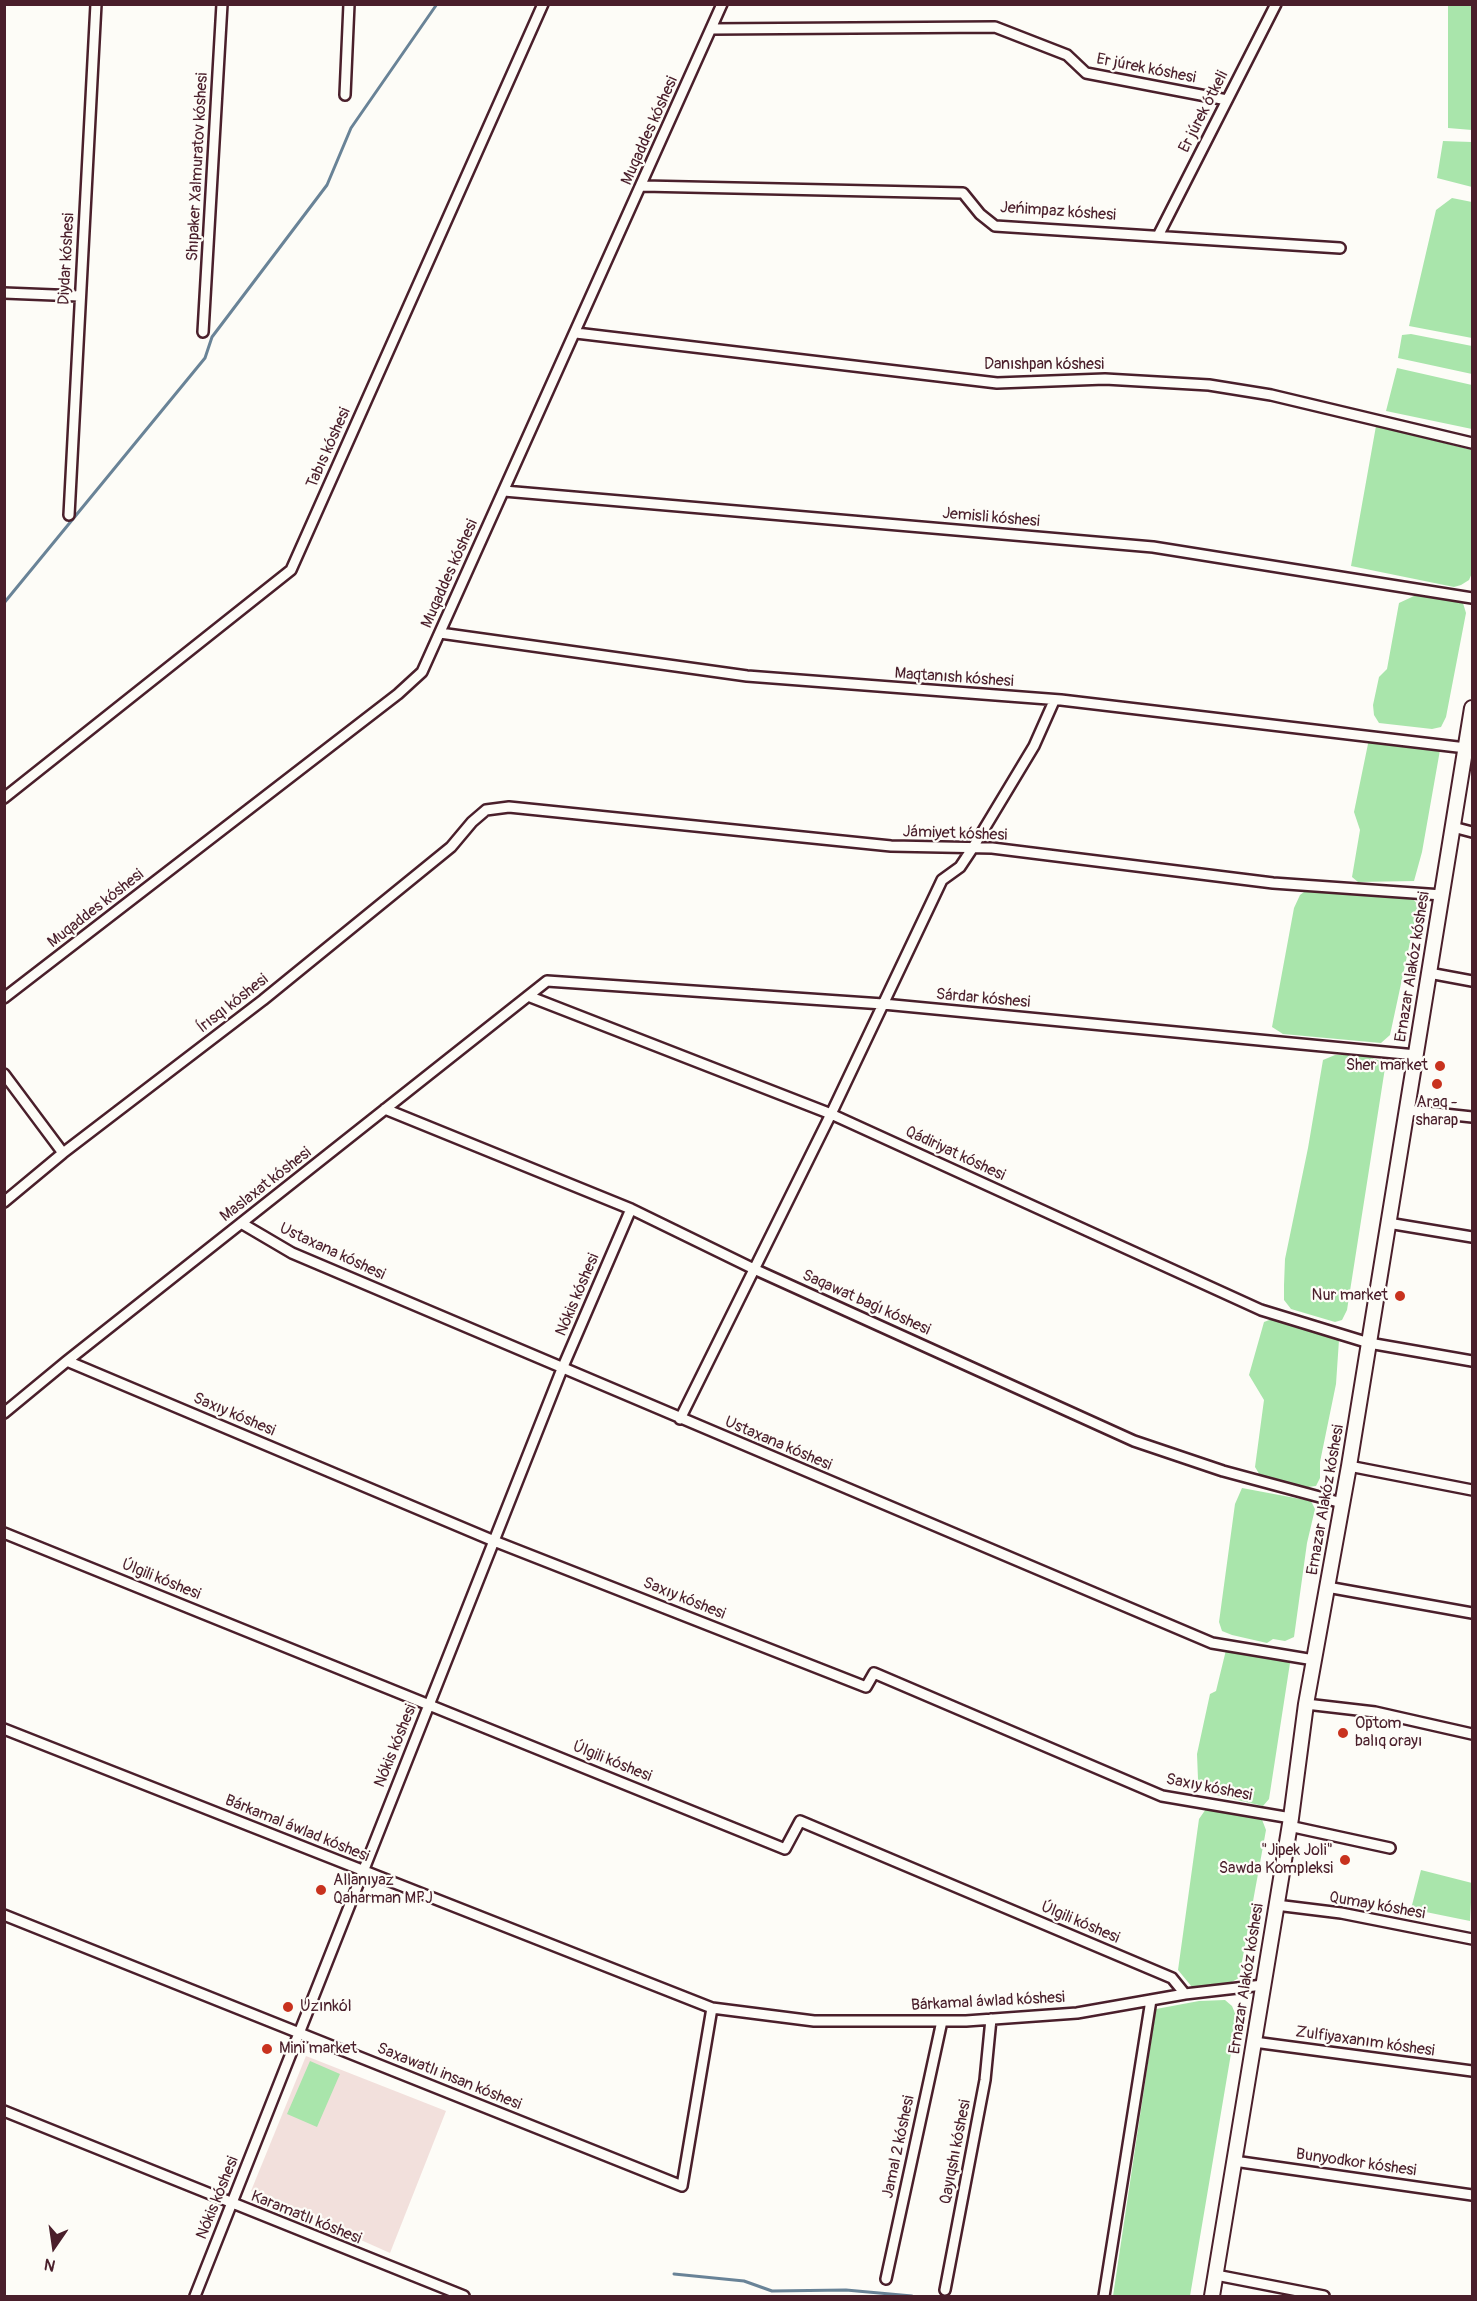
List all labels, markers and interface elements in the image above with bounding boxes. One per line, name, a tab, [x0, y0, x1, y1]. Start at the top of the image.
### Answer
street label: Er júrek kóshesi	[1095, 50, 1197, 88]
street label: Er júrek ótkeli	[1175, 68, 1233, 156]
street label: Shıpaker Xalmuratov kóshesi	[183, 72, 213, 262]
street label: Muqaddes kóshesi	[617, 74, 683, 188]
street label: Jeńimpaz kóshesi	[999, 198, 1117, 226]
street label: Diydar kóshesi	[55, 212, 79, 306]
street label: Danıshpan kóshesi	[984, 355, 1104, 375]
street label: Tabıs kóshesi	[303, 405, 355, 491]
street label: Jemisli kóshesi	[942, 504, 1040, 532]
street label: Muqaddes kóshesi	[417, 517, 483, 631]
street label: Maqtanısh kóshesi	[894, 664, 1014, 692]
street label: Jámiyet kóshesi	[902, 823, 1008, 845]
street label: Muqaddes kóshesi	[44, 865, 148, 953]
street label: Ernazar Alakóz kóshesi	[1392, 890, 1434, 1044]
street label: Írısqı kóshesi	[194, 970, 272, 1038]
street label: Sárdar kóshesi	[935, 985, 1031, 1013]
place label: Sher market	[1346, 1056, 1428, 1076]
marker: Sher market	[1433, 1059, 1447, 1073]
marker: Araq - sharap	[1430, 1077, 1444, 1091]
place label: Araq - sharap	[1416, 1093, 1458, 1131]
street label: Qádiriyat kóshesi	[902, 1122, 1008, 1186]
street label: Maslaxat kóshesi	[217, 1144, 315, 1226]
street label: Ustaxana kóshesi	[276, 1219, 388, 1285]
street label: Nókis kóshesi	[552, 1251, 604, 1339]
street label: Saqawat baǵı kóshesi	[799, 1266, 933, 1340]
place label: Nur market	[1312, 1286, 1388, 1306]
marker: Nur market	[1393, 1289, 1407, 1303]
street label: Saxıy kóshesi	[190, 1389, 278, 1441]
street label: Ustaxana kóshesi	[722, 1413, 834, 1475]
street label: Ernazar Alakóz kóshesi	[1303, 1423, 1349, 1577]
street label: Úlgili kóshesi	[119, 1555, 203, 1605]
street label: Saxıy kóshesi	[640, 1574, 728, 1624]
street label: Nókis kóshesi	[371, 1702, 421, 1790]
place label: Optom balıq orayı	[1355, 1714, 1422, 1752]
marker: Optom balıq orayı	[1336, 1726, 1350, 1740]
street label: Úlgili kóshesi	[570, 1737, 654, 1787]
street label: Saxıy kóshesi	[1164, 1770, 1254, 1806]
street label: Bárkamal áwlad kóshesi	[222, 1791, 372, 1867]
place label: "Jipek Joli" Sawda Kompleksi	[1219, 1841, 1333, 1879]
marker: "Jipek Joli" Sawda Kompleksi	[1338, 1853, 1352, 1867]
place label: Allanıyaz Qaharman MPJ	[333, 1871, 433, 1909]
marker: Allanıyaz Qaharman MPJ	[314, 1883, 328, 1897]
street label: Qumay kóshesi	[1327, 1888, 1427, 1924]
street label: Úlgili kóshesi	[1038, 1898, 1122, 1948]
street label: Ernazar Alakóz kóshesi	[1226, 1902, 1268, 2056]
street label: Bárkamal áwlad kóshesi	[911, 1988, 1065, 2016]
place label: Uzınkól	[300, 1997, 352, 2017]
marker: Uzınkól	[281, 2000, 295, 2014]
street label: Zulfiyaxanım kóshesi	[1294, 2023, 1436, 2061]
place label: Mini market	[279, 2039, 357, 2059]
street label: Saxawatlı insan kóshesi	[374, 2039, 524, 2115]
marker: Mini market	[260, 2042, 274, 2056]
street label: Jamal 2 kóshesi	[879, 2094, 919, 2200]
street label: Qayıqshı kóshesi	[936, 2098, 976, 2206]
street label: Bunyodkor kóshesi	[1294, 2145, 1418, 2181]
street label: Nókis kóshesi	[193, 2154, 243, 2242]
street label: Karamatlı kóshesi	[248, 2187, 364, 2249]
north arrow	[24, 2217, 84, 2277]
text: N	[42, 2254, 57, 2276]

